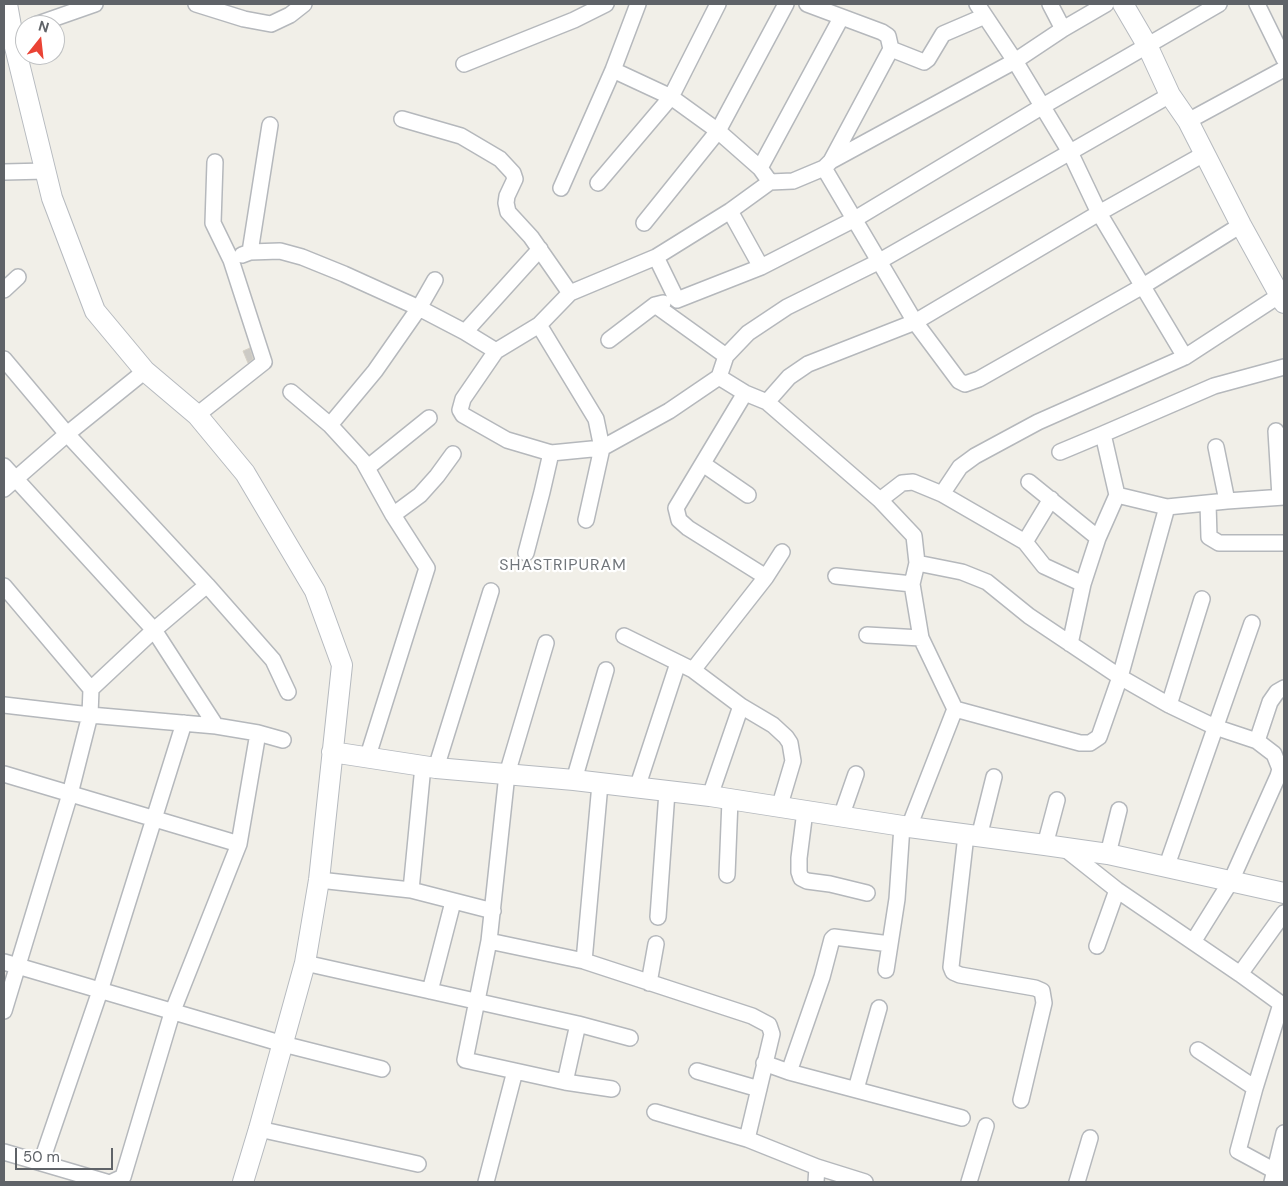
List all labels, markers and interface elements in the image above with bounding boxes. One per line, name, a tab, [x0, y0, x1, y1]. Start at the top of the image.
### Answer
north arrow	[15, 15, 65, 65]
text: N	[36, 16, 51, 37]
district label: SHASTRIPURAM	[498, 556, 628, 576]
scale bar	[18, 1138, 115, 1170]
text: 50 m	[23, 1147, 60, 1167]

